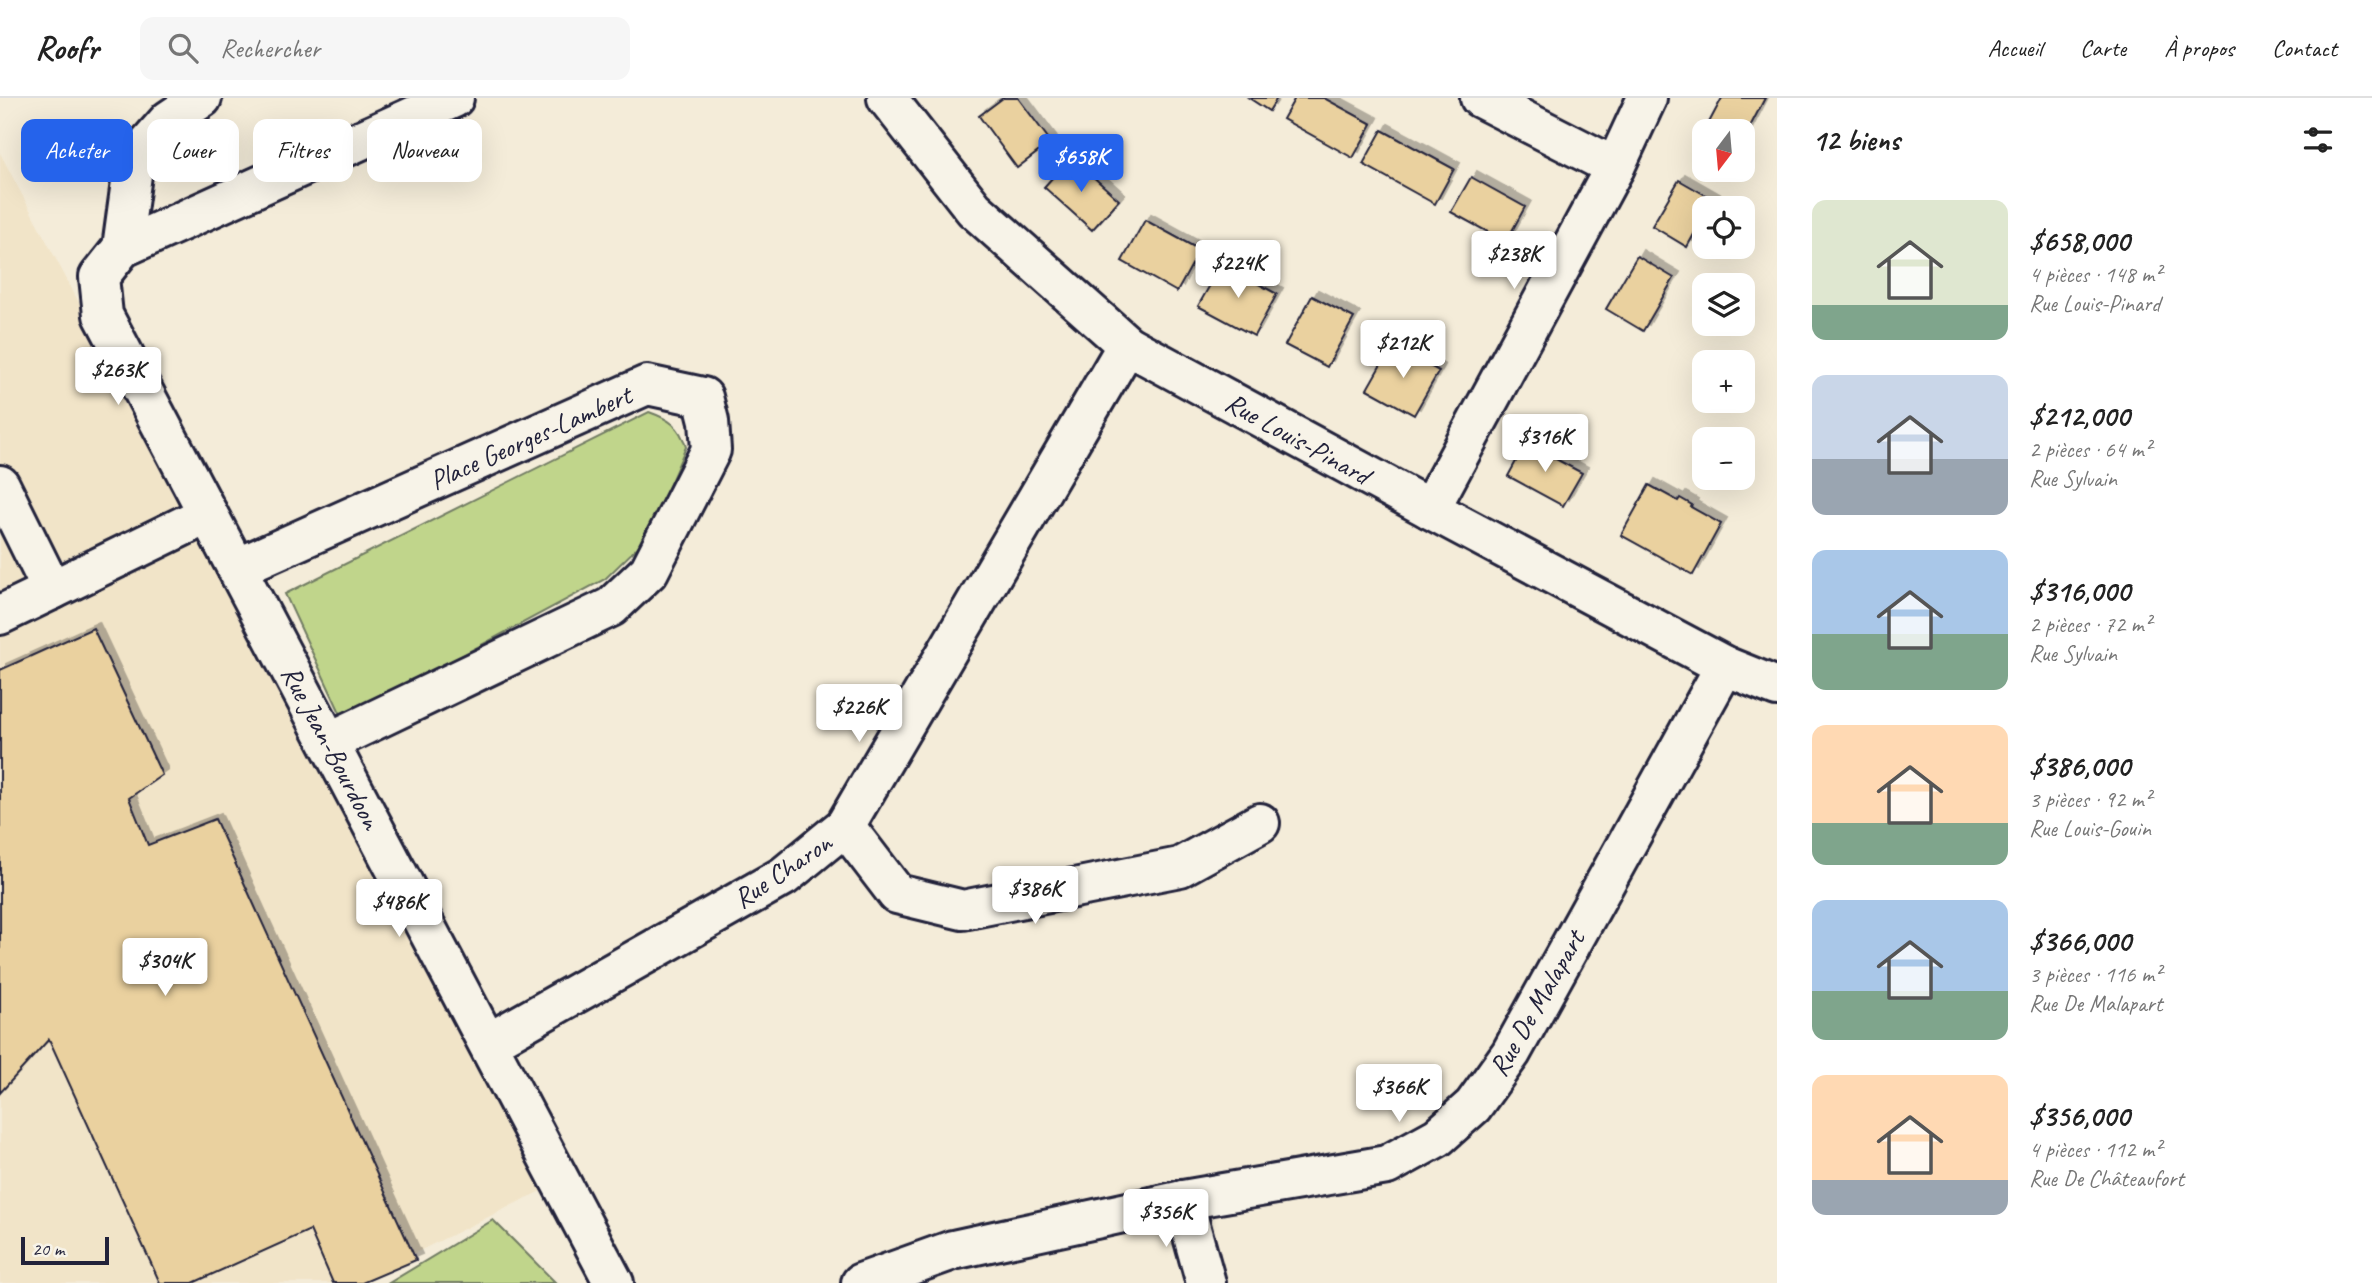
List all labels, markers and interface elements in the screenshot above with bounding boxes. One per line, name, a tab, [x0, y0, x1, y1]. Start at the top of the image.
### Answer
search box	[140, 17, 630, 80]
text: Roofr	[35, 27, 98, 69]
icon: search	[164, 29, 202, 67]
text: Rechercher	[220, 32, 320, 65]
text: Accueil	[1988, 33, 2042, 63]
text: Carte	[2080, 33, 2126, 63]
text: À propos	[2164, 33, 2234, 63]
text: Contact	[2272, 33, 2337, 63]
chip: Acheter	[21, 119, 133, 182]
chip: Louer	[147, 119, 239, 182]
chip: Filtres	[253, 119, 353, 182]
chip: Nouveau	[367, 119, 482, 182]
north arrow	[1692, 119, 1755, 182]
map controls	[1692, 119, 1755, 490]
text: 12 biens	[1812, 121, 1900, 159]
icon: filters	[2299, 121, 2337, 159]
pin: $658K	[1032, 134, 1130, 194]
text: $658K	[1054, 142, 1108, 171]
button: locate	[1692, 196, 1755, 259]
text: $658,000	[2029, 222, 2130, 260]
icon: home	[1868, 228, 1952, 312]
pin: $238K	[1465, 232, 1563, 291]
text: $238K	[1487, 239, 1541, 268]
pin: $224K	[1189, 240, 1287, 300]
text: $224K	[1211, 248, 1265, 277]
text: 4 pièces · 148 m²	[2029, 260, 2161, 289]
button: layers	[1692, 273, 1755, 336]
text: Rue Louis-Pinard	[2029, 289, 2160, 318]
pin: $212K	[1354, 320, 1452, 380]
text: $212K	[1376, 328, 1430, 357]
pin: $263K	[69, 348, 167, 407]
button: +	[1692, 350, 1755, 413]
text: $263K	[91, 355, 145, 384]
street label: Place Georges-Lambert	[424, 376, 639, 498]
street label: Rue Louis-Pinard	[1219, 384, 1380, 494]
text: $212,000	[2029, 397, 2129, 435]
icon: home	[1868, 403, 1952, 487]
pin: $316K	[1496, 414, 1594, 474]
text: $316K	[1518, 422, 1572, 451]
button: −	[1692, 427, 1755, 490]
text: 2 pièces · 64 m²	[2029, 435, 2151, 464]
text: Rue Sylvain	[2029, 464, 2117, 493]
text: $316,000	[2029, 572, 2130, 610]
icon: home	[1868, 578, 1952, 662]
text: 2 pièces · 72 m²	[2029, 610, 2151, 639]
text: Rue Sylvain	[2029, 639, 2117, 668]
street label: Rue Jean-Bourdoon	[274, 659, 390, 836]
pin: $226K	[810, 684, 908, 744]
text: $226K	[832, 692, 886, 721]
text: $386,000	[2029, 747, 2130, 785]
icon: home	[1868, 753, 1952, 837]
text: 3 pièces · 92 m²	[2029, 785, 2151, 814]
text: Rue Louis-Gouin	[2029, 814, 2151, 843]
street label: Rue Charon	[726, 824, 839, 916]
pin: $386K	[986, 866, 1084, 926]
text: $386K	[1008, 874, 1062, 903]
pin: $486K	[350, 880, 448, 939]
text: $486K	[372, 887, 426, 916]
street label: Rue De Malapart	[1481, 922, 1594, 1082]
text: $366,000	[2029, 922, 2131, 960]
icon: home	[1868, 928, 1952, 1012]
pin: $304K	[116, 939, 214, 998]
text: $304K	[138, 946, 192, 975]
text: 3 pièces · 116 m²	[2029, 960, 2161, 989]
text: Rue De Malapart	[2029, 989, 2162, 1018]
pin: $366K	[1350, 1065, 1448, 1124]
text: $366K	[1372, 1072, 1426, 1101]
text: $356,000	[2029, 1097, 2130, 1135]
icon: home	[1868, 1103, 1952, 1187]
text: 4 pièces · 112 m²	[2029, 1135, 2161, 1164]
text: Rue De Châteaufort	[2029, 1164, 2184, 1193]
pin: $356K	[1117, 1190, 1215, 1249]
text: $356K	[1139, 1197, 1193, 1226]
scale bar	[21, 1234, 108, 1266]
text: 20 m	[32, 1237, 64, 1261]

